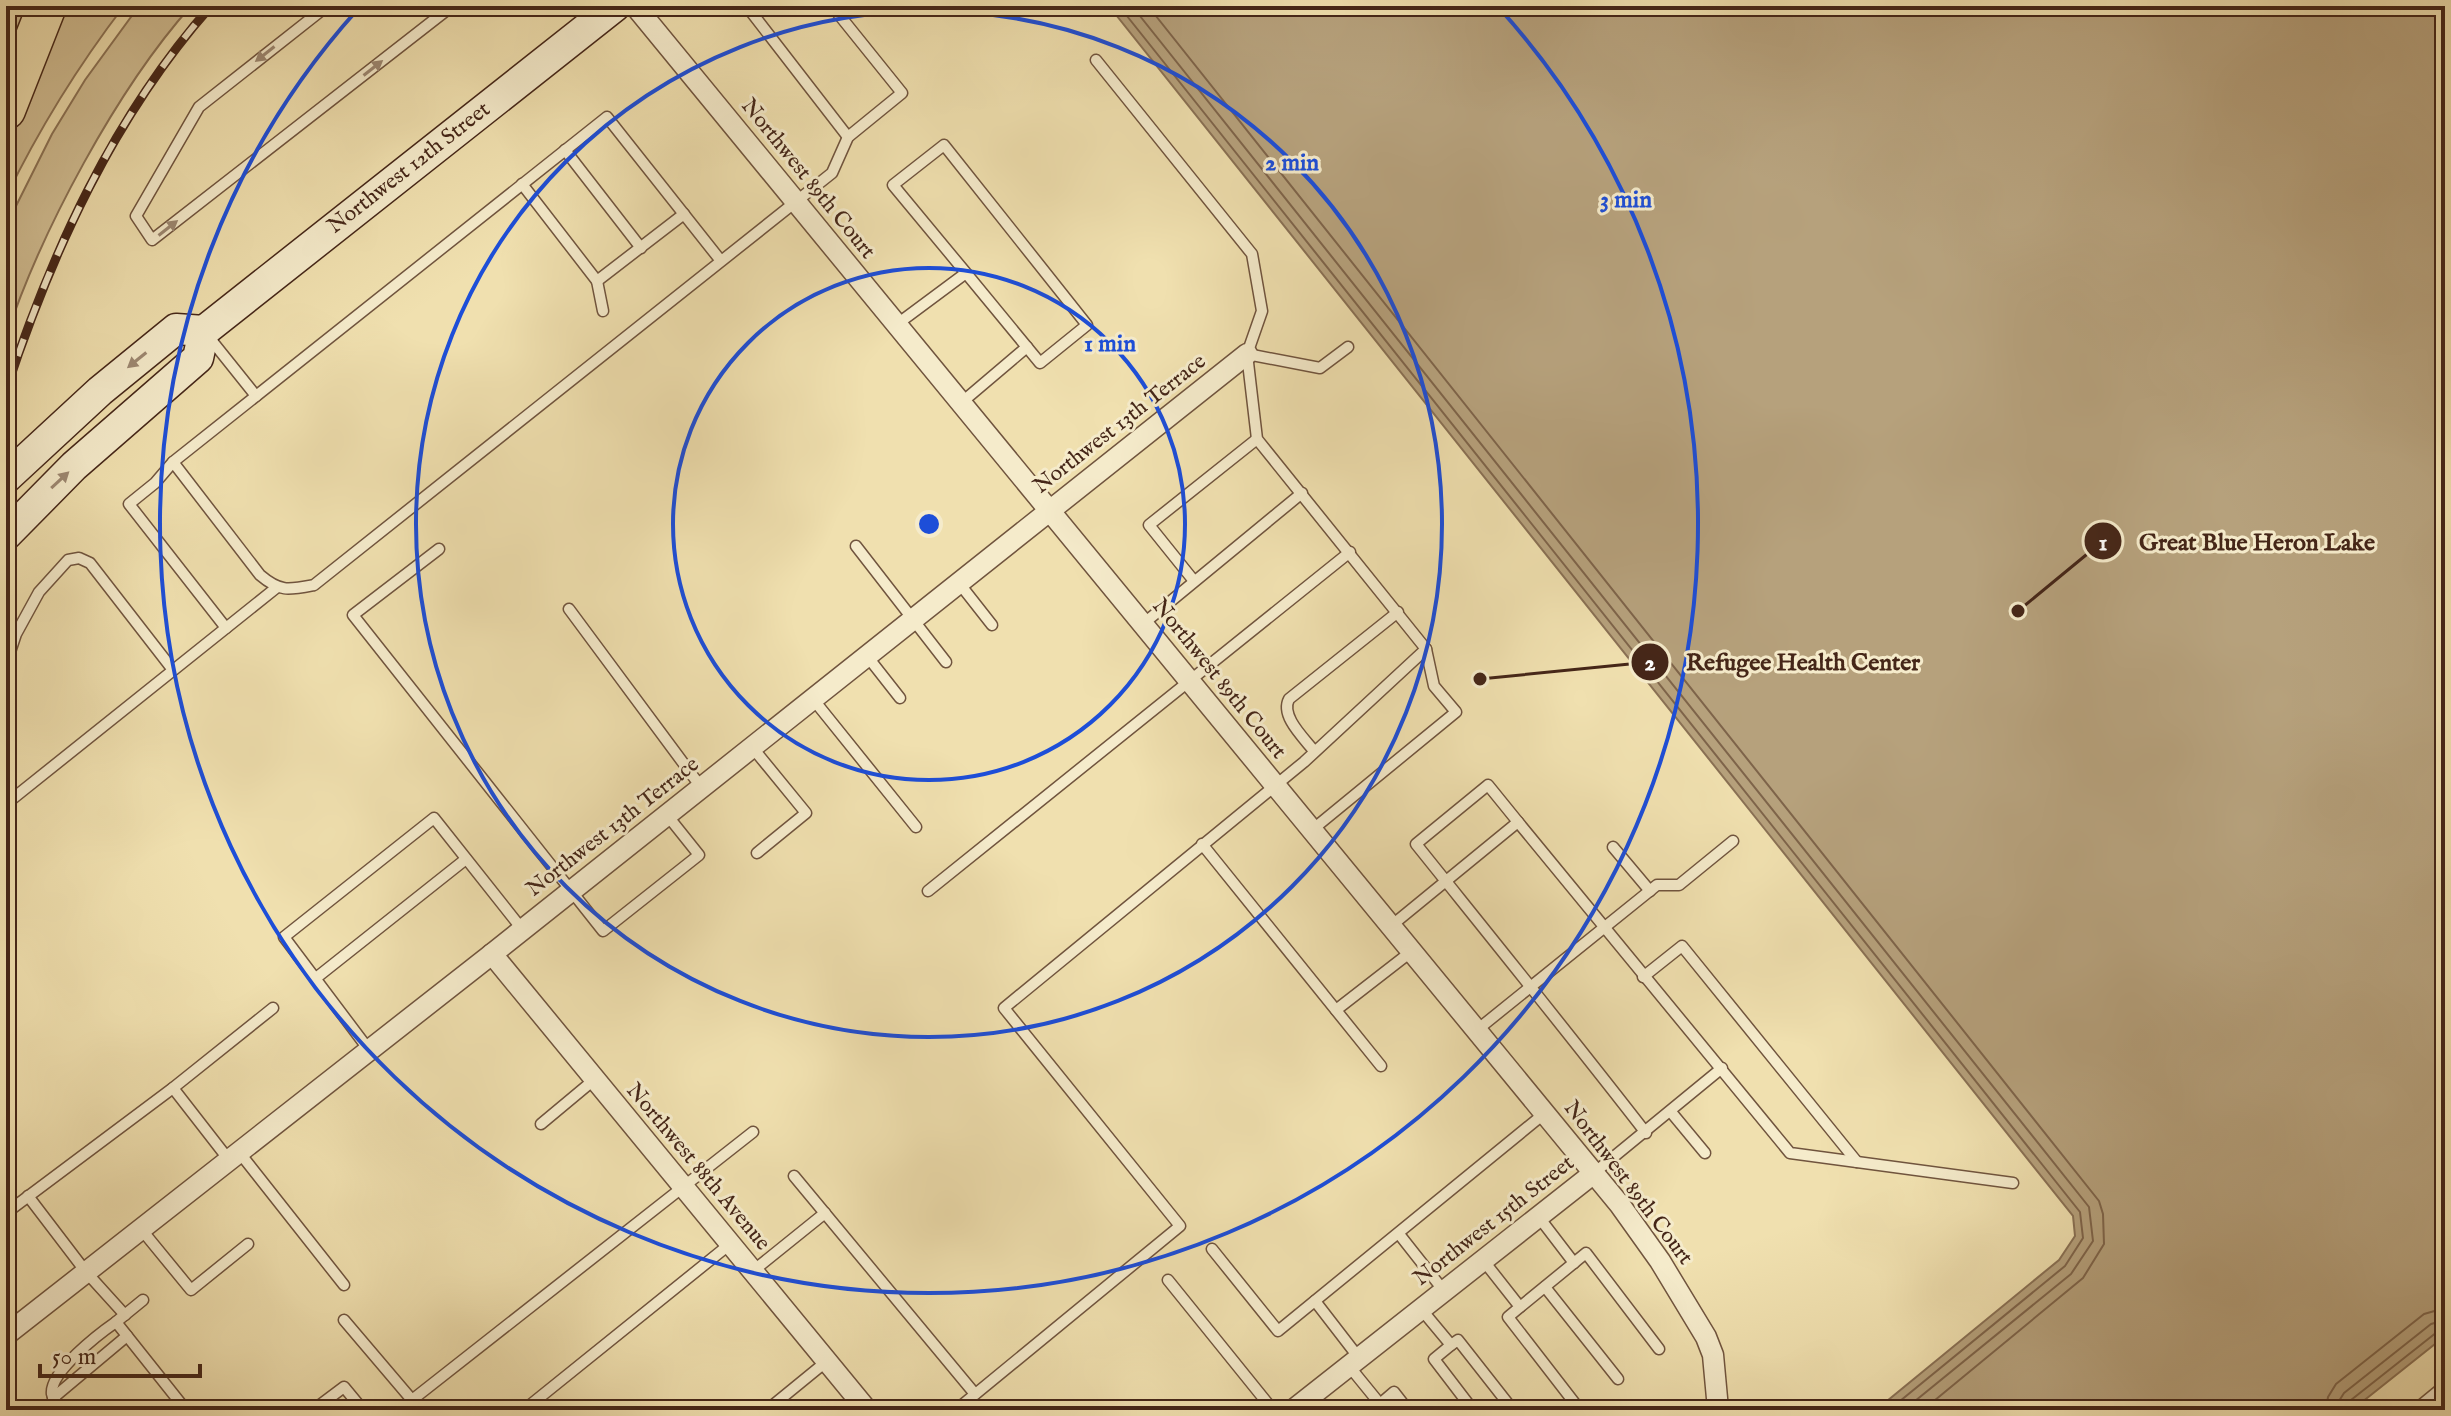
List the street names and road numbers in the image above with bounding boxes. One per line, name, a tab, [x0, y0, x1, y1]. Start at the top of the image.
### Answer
street label: Northwest 89th Court	[735, 93, 882, 265]
street label: Northwest 12th Street	[322, 95, 496, 240]
street label: Northwest 13th Terrace	[1028, 348, 1212, 500]
street label: Northwest 89th Court	[1146, 593, 1293, 765]
street label: Northwest 13th Terrace	[521, 751, 705, 903]
street label: Northwest 88th Avenue	[620, 1077, 776, 1257]
street label: Northwest 89th Court	[1557, 1095, 1699, 1271]
street label: Northwest 15th Street	[1408, 1149, 1580, 1293]

